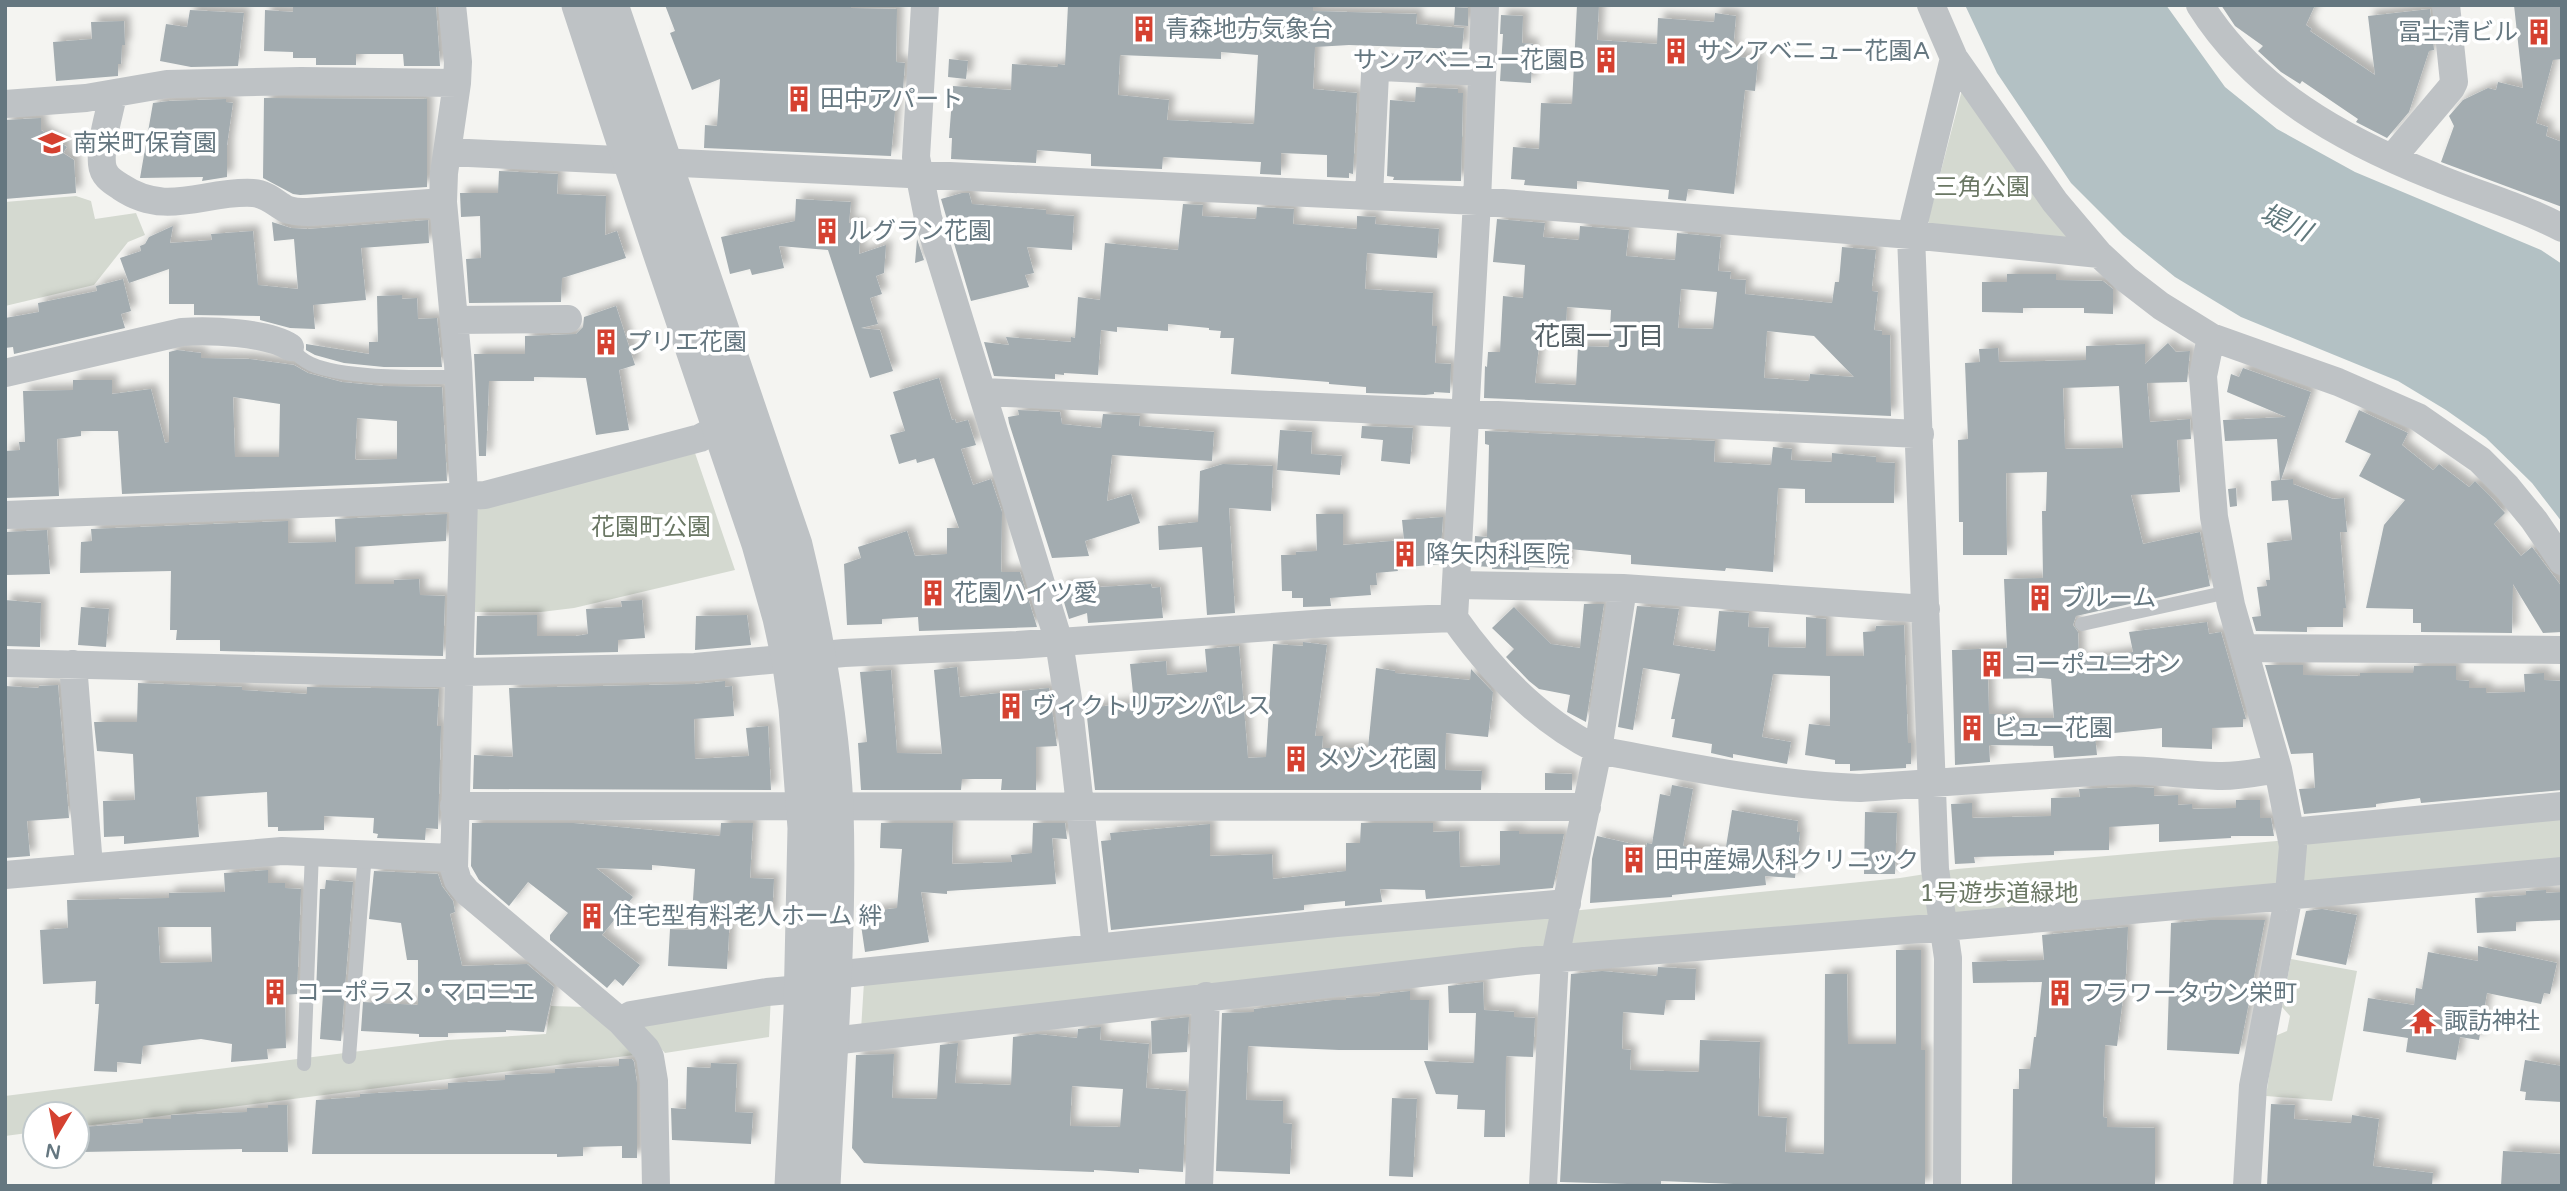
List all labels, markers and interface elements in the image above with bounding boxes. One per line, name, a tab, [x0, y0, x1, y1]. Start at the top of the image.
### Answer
building icon: 青森地方気象台	[1129, 14, 1159, 44]
place label: 青森地方気象台	[1165, 15, 1333, 44]
building icon: 冨士清ビル	[2524, 17, 2554, 47]
place label: 冨士清ビル	[2398, 18, 2518, 47]
building icon: サンアベニュー花園A	[1661, 36, 1691, 66]
place label: サンアベニュー花園A	[1697, 37, 1930, 66]
building icon: サンアベニュー花園B	[1591, 45, 1621, 75]
place label: サンアベニュー花園B	[1353, 46, 1585, 75]
building icon: 田中アパート	[784, 84, 814, 114]
place label: 田中アパート	[820, 85, 964, 114]
school or university icon: 南栄町保育園	[37, 128, 67, 158]
place label: 南栄町保育園	[73, 129, 217, 158]
park label: 三角公園	[1934, 173, 2030, 202]
water label: 堤川	[2256, 197, 2319, 249]
building icon: ルグラン花園	[812, 216, 842, 246]
place label: ルグラン花園	[848, 217, 992, 246]
district label: 花園一丁目	[1534, 321, 1664, 352]
building icon: プリエ花園	[591, 327, 621, 357]
place label: プリエ花園	[627, 328, 747, 357]
park label: 花園町公園	[591, 513, 711, 542]
building icon: 降矢内科医院	[1390, 539, 1420, 569]
place label: 降矢内科医院	[1426, 540, 1570, 569]
building icon: 花園ハイツ愛	[918, 578, 948, 608]
place label: 花園ハイツ愛	[954, 579, 1098, 608]
building icon: ブルーム	[2025, 583, 2055, 613]
place label: ブルーム	[2061, 584, 2156, 613]
building icon: コーポユニオン	[1977, 649, 2007, 679]
place label: コーポユニオン	[2013, 650, 2181, 679]
building icon: ヴィクトリアンパレス	[996, 691, 1026, 721]
place label: ヴィクトリアンパレス	[1032, 692, 1271, 721]
building icon: ビュー花園	[1957, 713, 1987, 743]
place label: ビュー花園	[1993, 714, 2113, 743]
building icon: メゾン花園	[1281, 744, 1311, 774]
place label: メゾン花園	[1317, 745, 1437, 774]
building icon: 田中産婦人科クリニック	[1619, 845, 1649, 875]
place label: 田中産婦人科クリニック	[1655, 846, 1919, 875]
park label: 1号遊歩道緑地	[1919, 879, 2079, 908]
building icon: 住宅型有料老人ホーム 絆	[577, 901, 607, 931]
place label: 住宅型有料老人ホーム 絆	[613, 902, 883, 931]
building icon: コーポラス・マロニエ	[260, 977, 290, 1007]
place label: コーポラス・マロニエ	[296, 978, 536, 1007]
building icon: フラワータウン栄町	[2045, 978, 2075, 1008]
place label: フラワータウン栄町	[2081, 979, 2297, 1008]
temple icon: 諏訪神社	[2408, 1006, 2438, 1036]
place label: 諏訪神社	[2444, 1007, 2540, 1036]
north arrow	[21, 1100, 91, 1170]
text: N	[44, 1139, 63, 1163]

